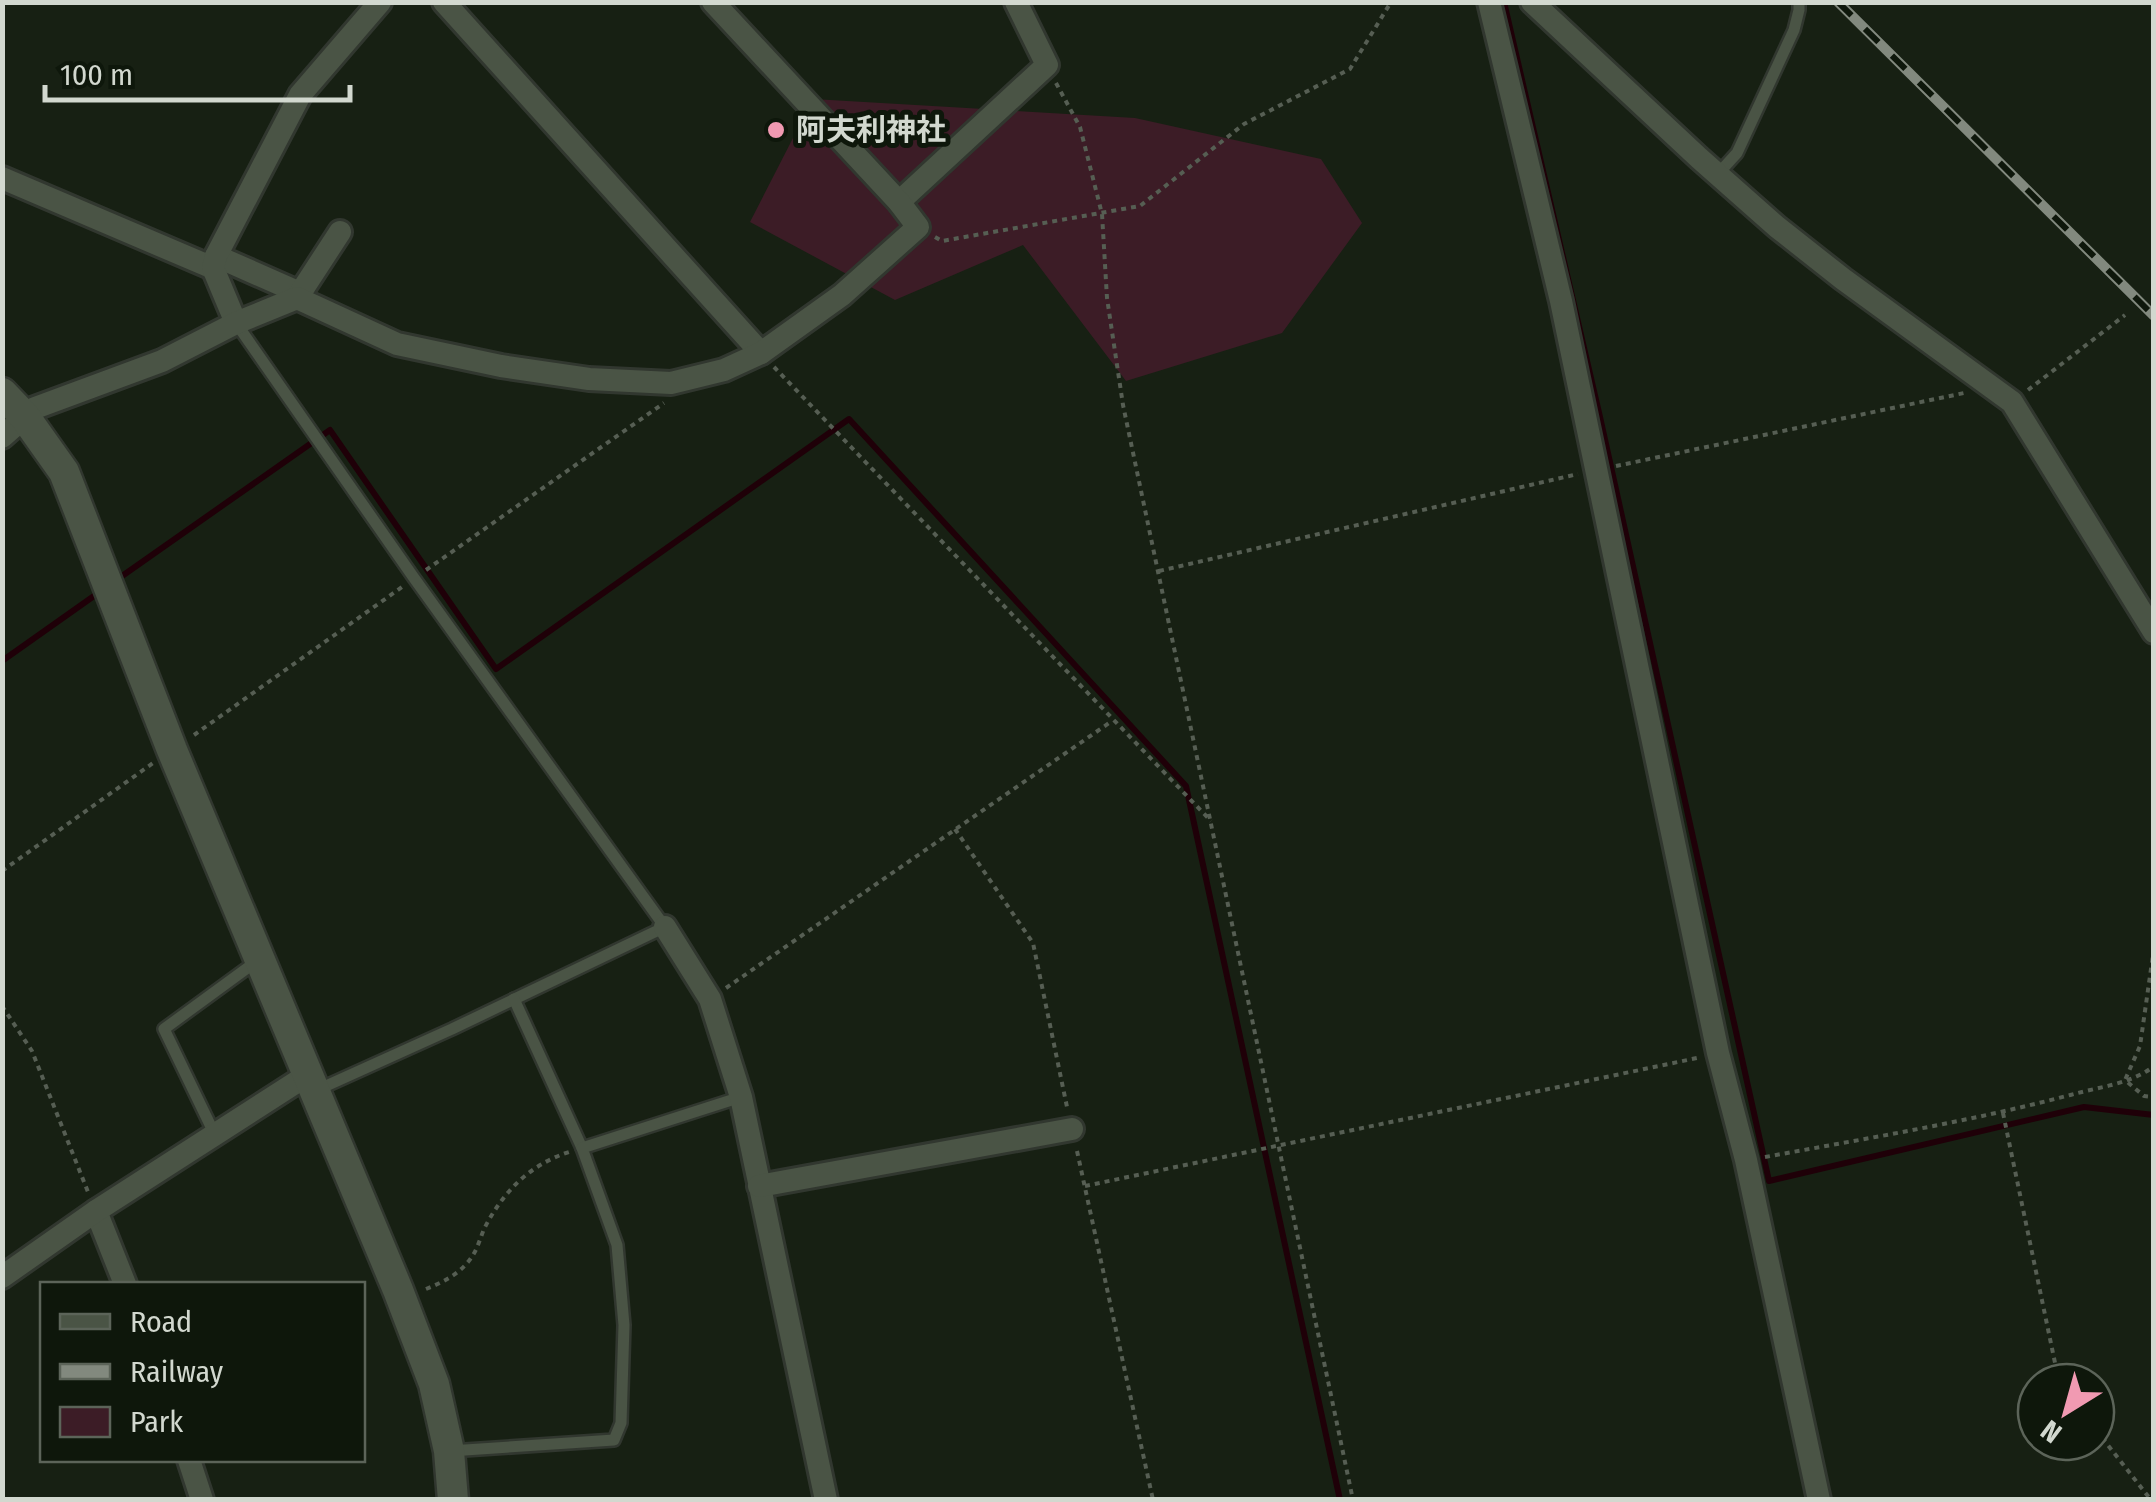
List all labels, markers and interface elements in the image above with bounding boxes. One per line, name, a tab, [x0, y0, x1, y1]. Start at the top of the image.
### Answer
scale bar	[45, 40, 350, 102]
text: 100 m	[60, 57, 133, 93]
place label: 阿夫利神社	[796, 112, 946, 148]
marker: 阿夫利神社	[765, 119, 787, 141]
legend	[40, 1282, 365, 1462]
text: Road	[130, 1304, 192, 1340]
text: Railway	[130, 1354, 224, 1390]
north arrow	[2016, 1362, 2116, 1462]
text: Park	[130, 1404, 183, 1440]
text: N	[2035, 1413, 2068, 1450]

